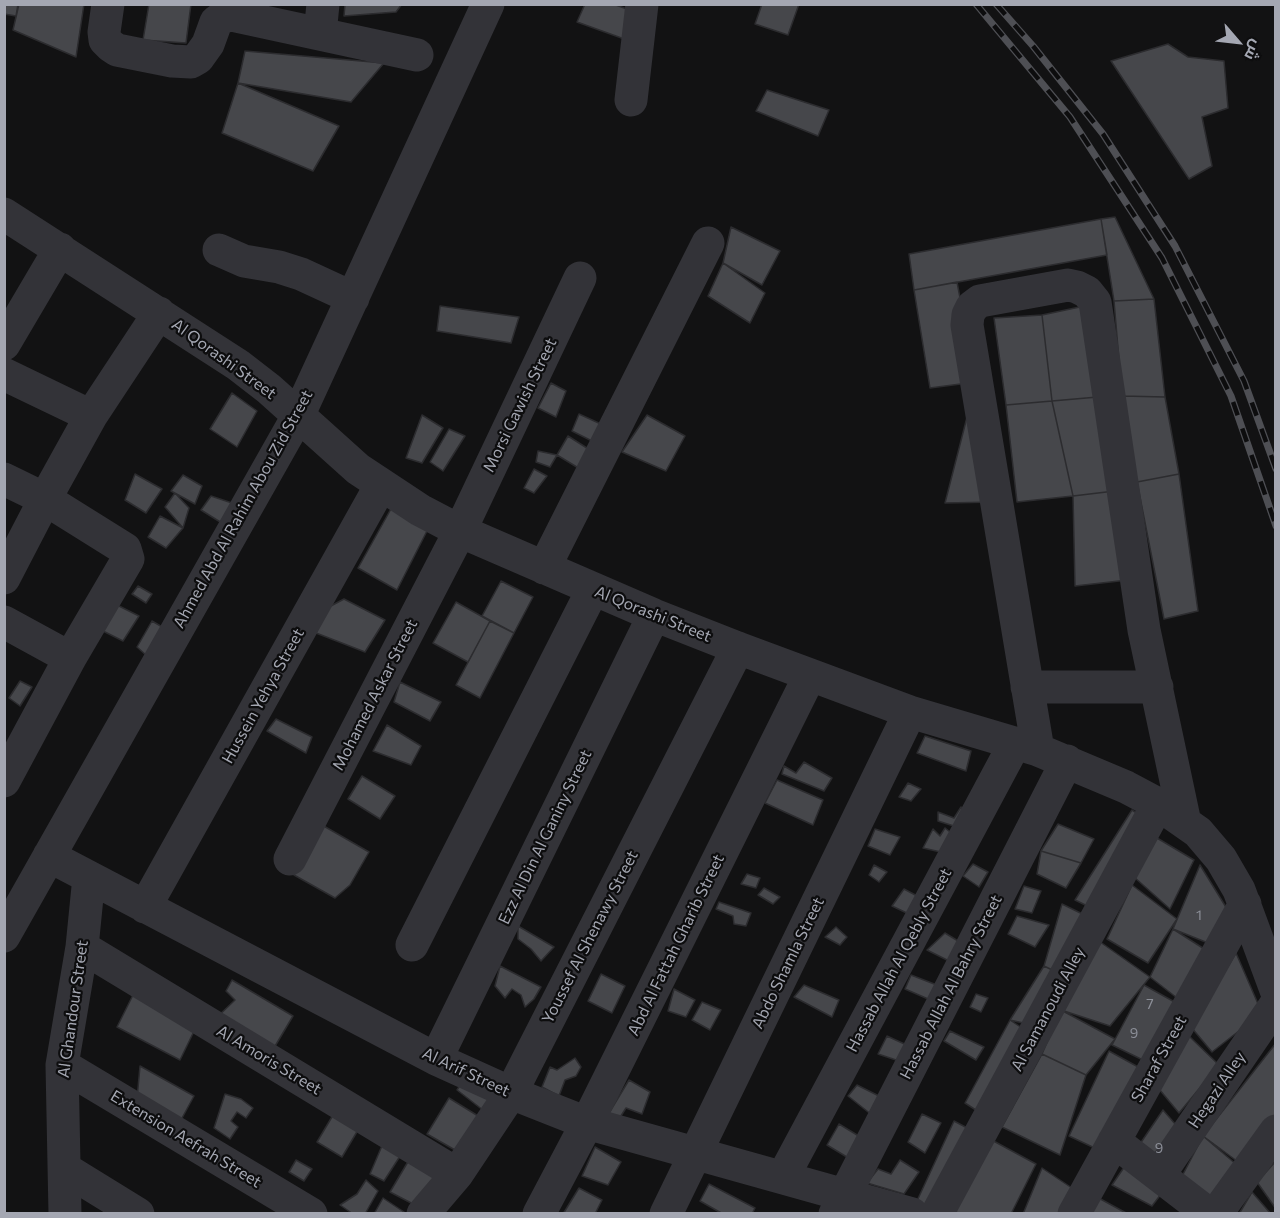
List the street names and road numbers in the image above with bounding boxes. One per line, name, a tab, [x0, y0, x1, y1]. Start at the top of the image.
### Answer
street label: Al Qorashi Street	[168, 315, 280, 403]
street label: Morsi Gawish Street	[479, 335, 561, 475]
street label: Ahmed Abd Al Rahim Abou Zid Street	[169, 386, 317, 632]
street label: Al Qorashi Street	[592, 582, 714, 646]
street label: Mohamed Askar Street	[329, 616, 421, 774]
street label: Hussein Yehya Street	[218, 625, 308, 767]
street label: Ezz Al Din Al Ganiny Street	[494, 747, 596, 927]
street label: Youssef Al Shenawy Street	[538, 847, 642, 1027]
street label: Abd Al Fattah Gharib Street	[624, 851, 728, 1039]
street label: Hassab Allah Al Qebly Street	[842, 865, 956, 1055]
street label: Hassab Allah Al Bahry Street	[896, 892, 1006, 1082]
street label: Abdo Shamla Street	[748, 894, 828, 1032]
street label: Al Ghandour Street	[54, 939, 92, 1079]
street label: Al Samanoudi Alley	[1007, 944, 1089, 1074]
street label: Sharaf Street	[1127, 1012, 1191, 1106]
street label: Al Amoris Street	[213, 1021, 325, 1099]
street label: Al Arif Street	[419, 1043, 513, 1101]
street label: Hegazi Alley	[1184, 1048, 1250, 1132]
street label: Extension Aefrah Street	[107, 1086, 265, 1192]

